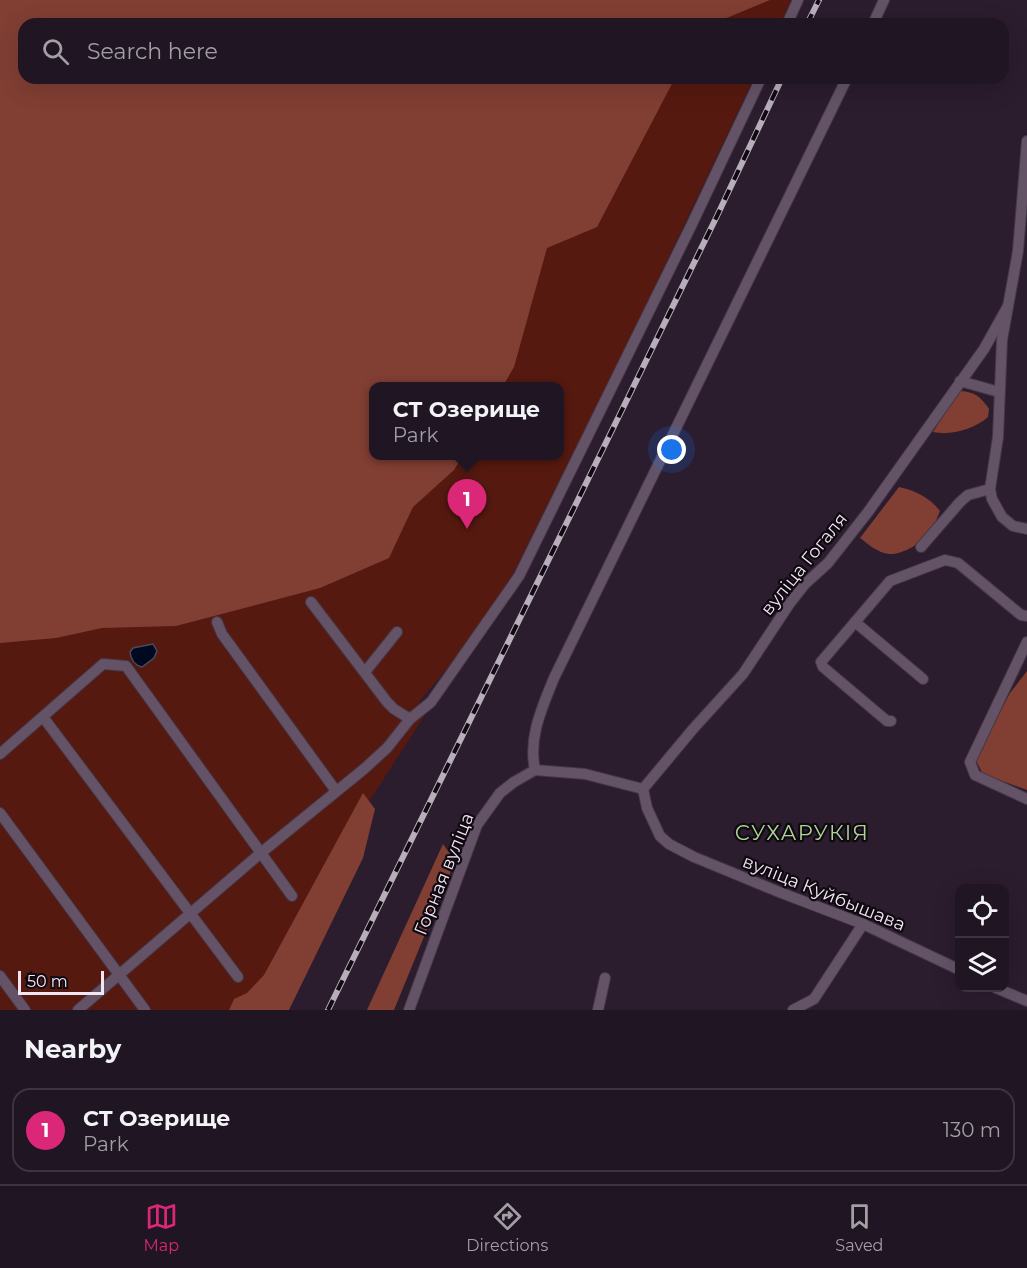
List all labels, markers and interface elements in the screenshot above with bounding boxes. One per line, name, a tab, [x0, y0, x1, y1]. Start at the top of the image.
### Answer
search box	[18, 18, 1009, 84]
icon: search	[39, 35, 72, 68]
text: Search here	[87, 38, 218, 65]
popup	[369, 382, 564, 460]
text: СТ Озерище	[393, 396, 540, 423]
text: Park	[393, 423, 439, 447]
your location	[657, 435, 686, 464]
pin: 1	[448, 480, 486, 529]
street label: вуліца Гогаля	[756, 508, 852, 620]
street label: Горная вуліца	[409, 810, 479, 938]
district label: СУХАРУКІЯ	[735, 820, 869, 845]
street label: вуліца Куйбышава	[739, 850, 909, 936]
map controls	[955, 884, 1009, 992]
button: locate	[955, 884, 1009, 938]
button: layers	[955, 938, 1009, 992]
scale bar	[18, 968, 104, 996]
text: 50 m	[27, 972, 68, 991]
text: Nearby	[24, 1033, 121, 1065]
text: СТ Озерище	[83, 1105, 230, 1132]
text: 1	[42, 1118, 49, 1142]
text: 130 m	[943, 1118, 1001, 1142]
text: Park	[83, 1132, 129, 1156]
tab: Map	[144, 1200, 179, 1255]
tab: Directions	[466, 1200, 548, 1255]
tab: Saved	[835, 1200, 883, 1255]

